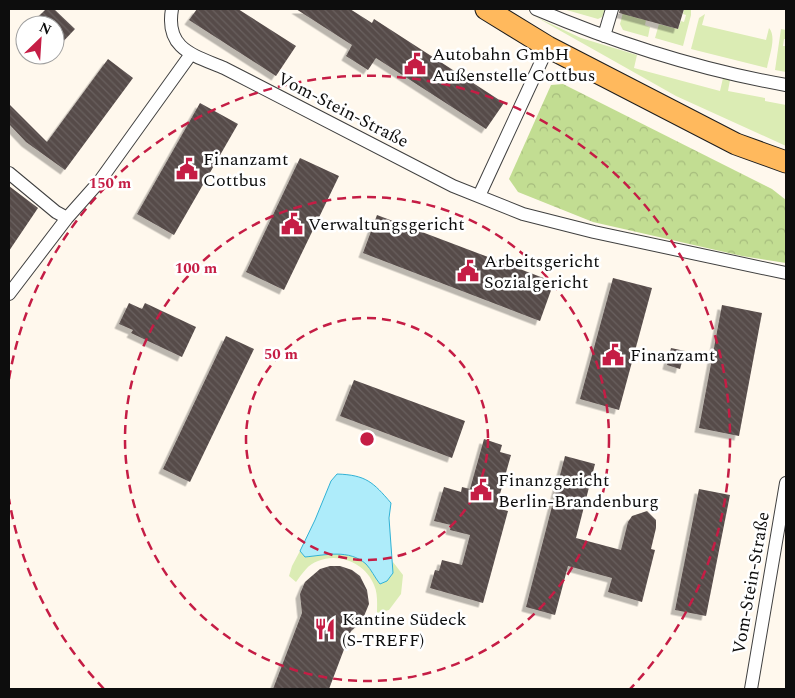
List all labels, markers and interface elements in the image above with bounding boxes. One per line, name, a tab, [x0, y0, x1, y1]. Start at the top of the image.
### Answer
north arrow	[15, 15, 65, 65]
text: N	[36, 17, 55, 41]
place label: Autobahn GmbH Außenstelle Cottbus	[432, 41, 595, 89]
public building icon: Autobahn GmbH Außenstelle Cottbus	[402, 51, 428, 77]
street label: Vom-Stein-Straße	[273, 65, 413, 155]
place label: Finanzamt Cottbus	[203, 146, 288, 194]
public building icon: Finanzamt Cottbus	[174, 156, 200, 182]
text: 150 m	[89, 172, 132, 195]
public building icon: Verwaltungsgericht	[279, 211, 305, 237]
place label: Verwaltungsgericht	[308, 211, 465, 238]
place label: Arbeitsgericht Sozialgericht	[484, 248, 600, 296]
text: 100 m	[175, 257, 218, 280]
public building icon: Arbeitsgericht Sozialgericht	[455, 258, 481, 284]
public building icon: Finanzamt	[600, 342, 626, 368]
place label: Finanzamt	[630, 342, 715, 369]
text: 50 m	[264, 343, 299, 366]
centre of rings	[358, 430, 376, 448]
place label: Finanzgericht Berlin-Brandenburg	[498, 467, 659, 515]
public building icon: Finanzgericht Berlin-Brandenburg	[468, 477, 494, 503]
street label: Vom-Stein-Straße	[725, 510, 777, 656]
place label: Kantine Südeck (S-TREFF)	[342, 606, 467, 654]
restaurant icon: Kantine Südeck (S-TREFF)	[312, 616, 338, 642]

